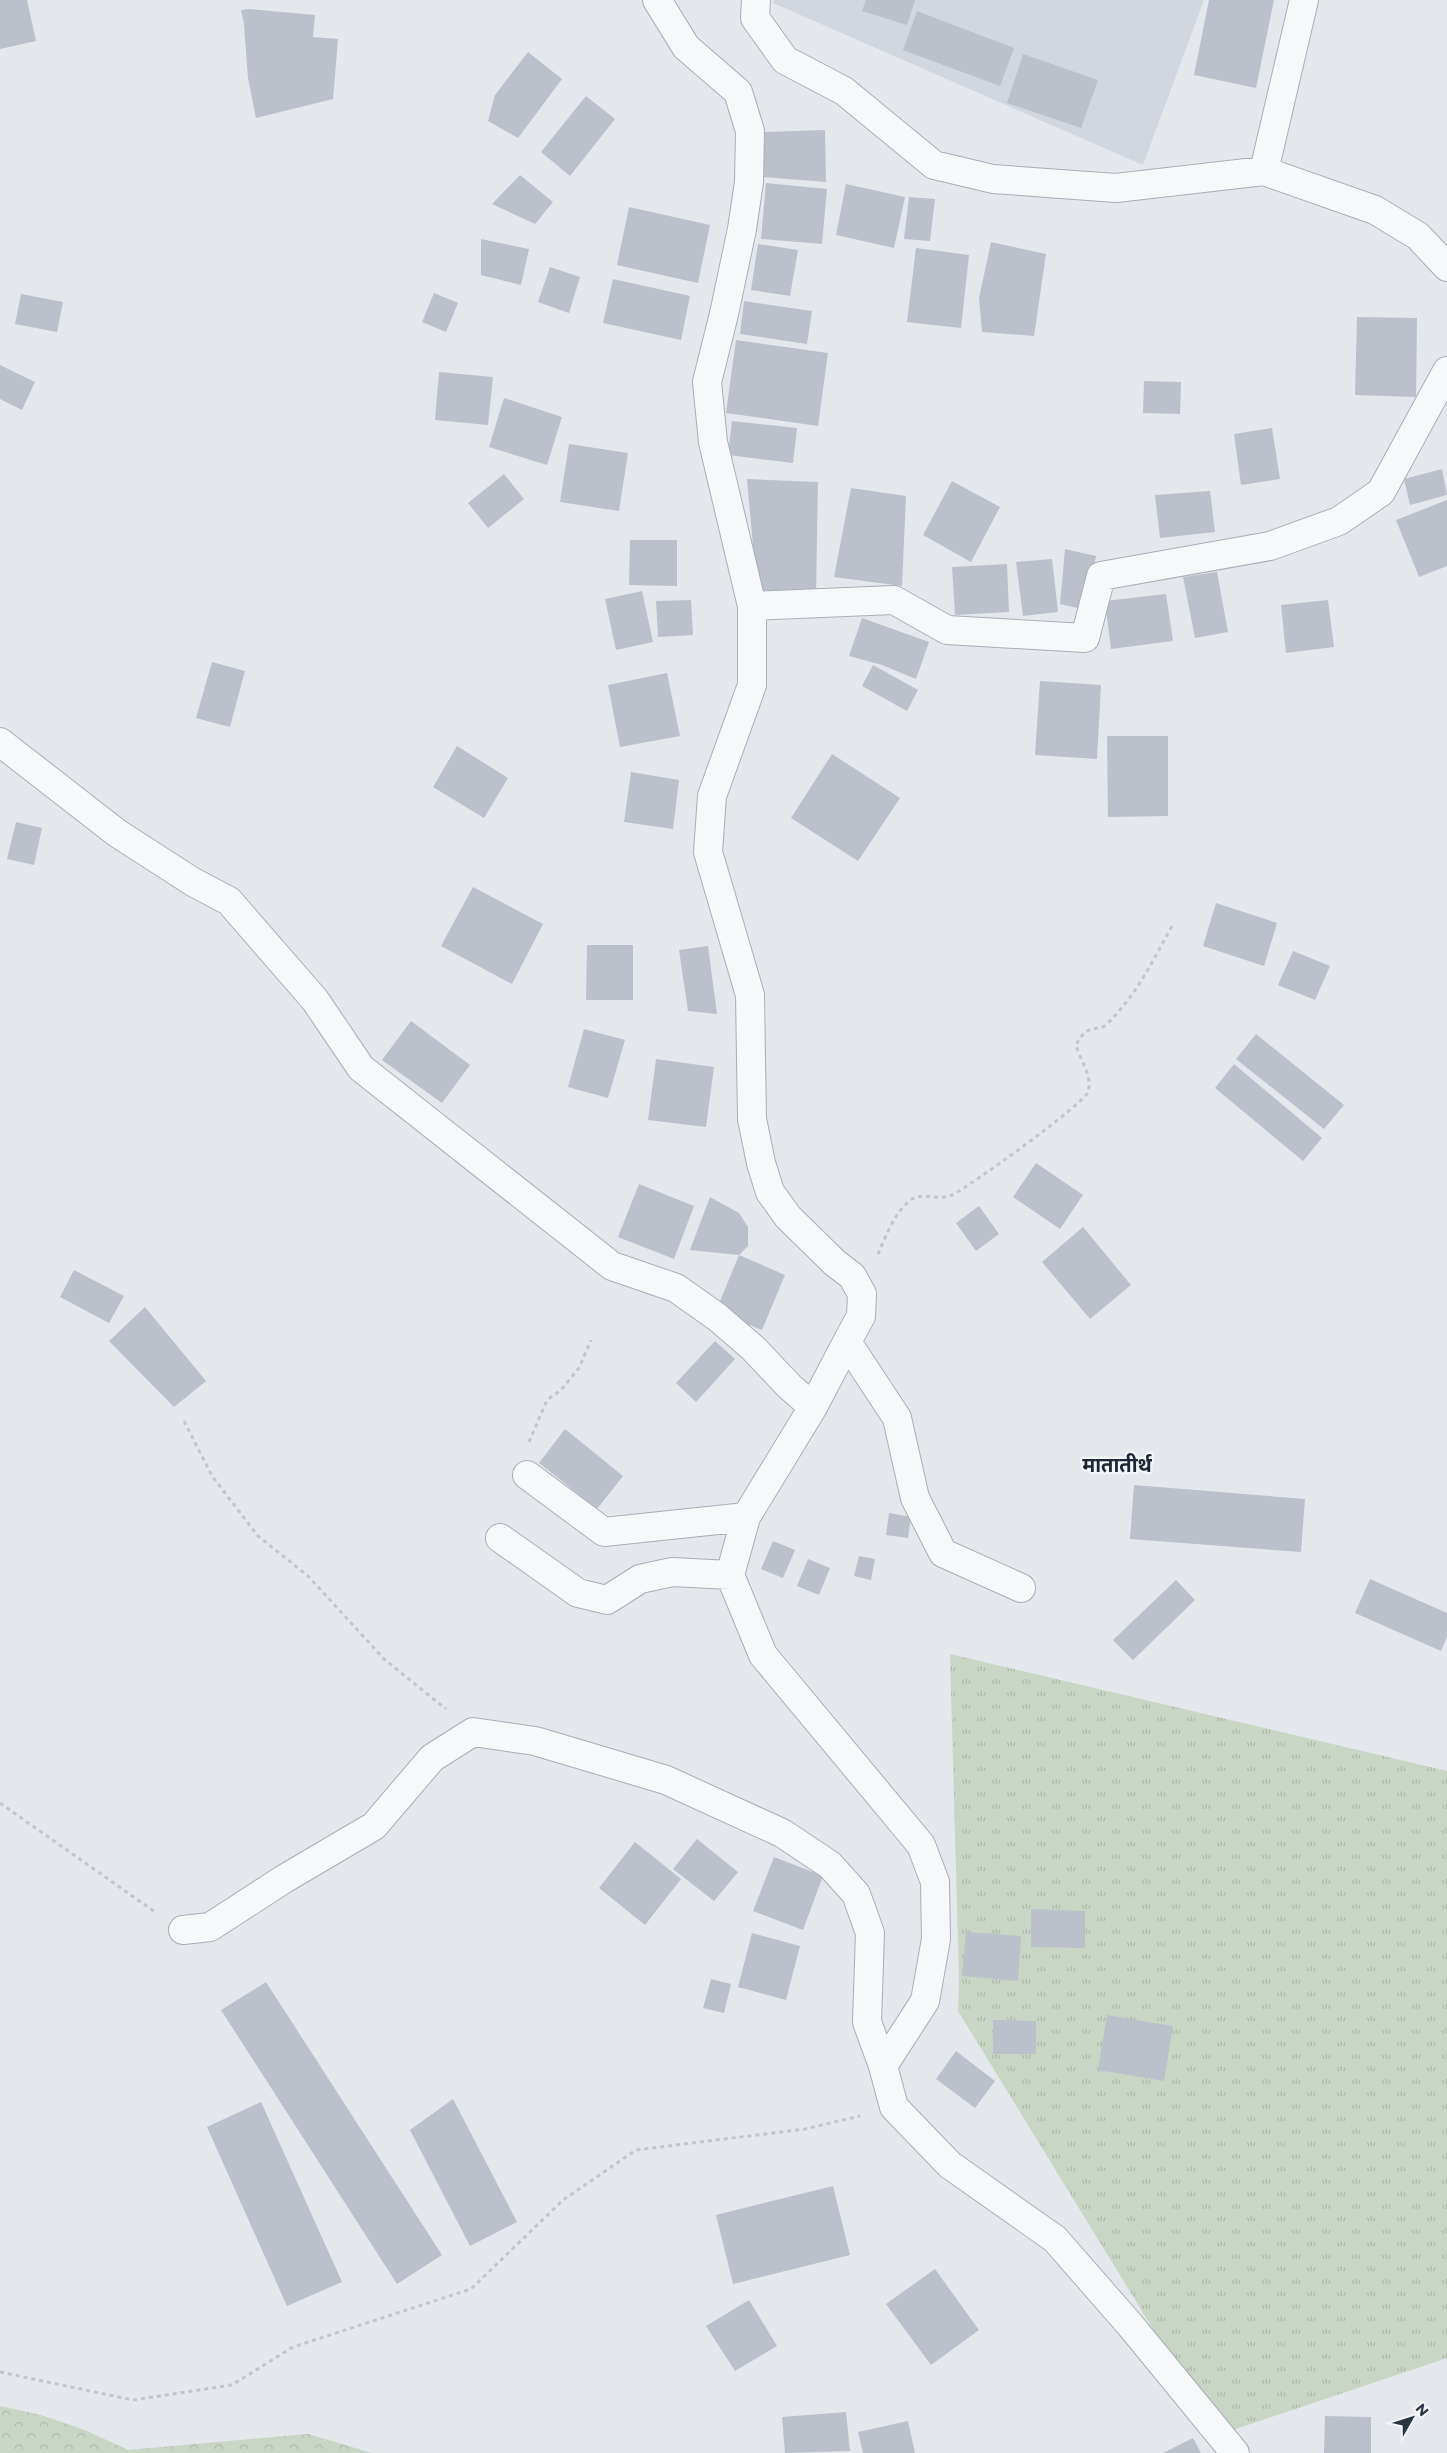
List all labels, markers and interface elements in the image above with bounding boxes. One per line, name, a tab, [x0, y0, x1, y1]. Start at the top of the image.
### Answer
district label: मातातीर्थ	[1082, 1453, 1153, 1477]
north arrow	[1387, 2393, 1437, 2443]
text: N	[1412, 2400, 1433, 2420]

